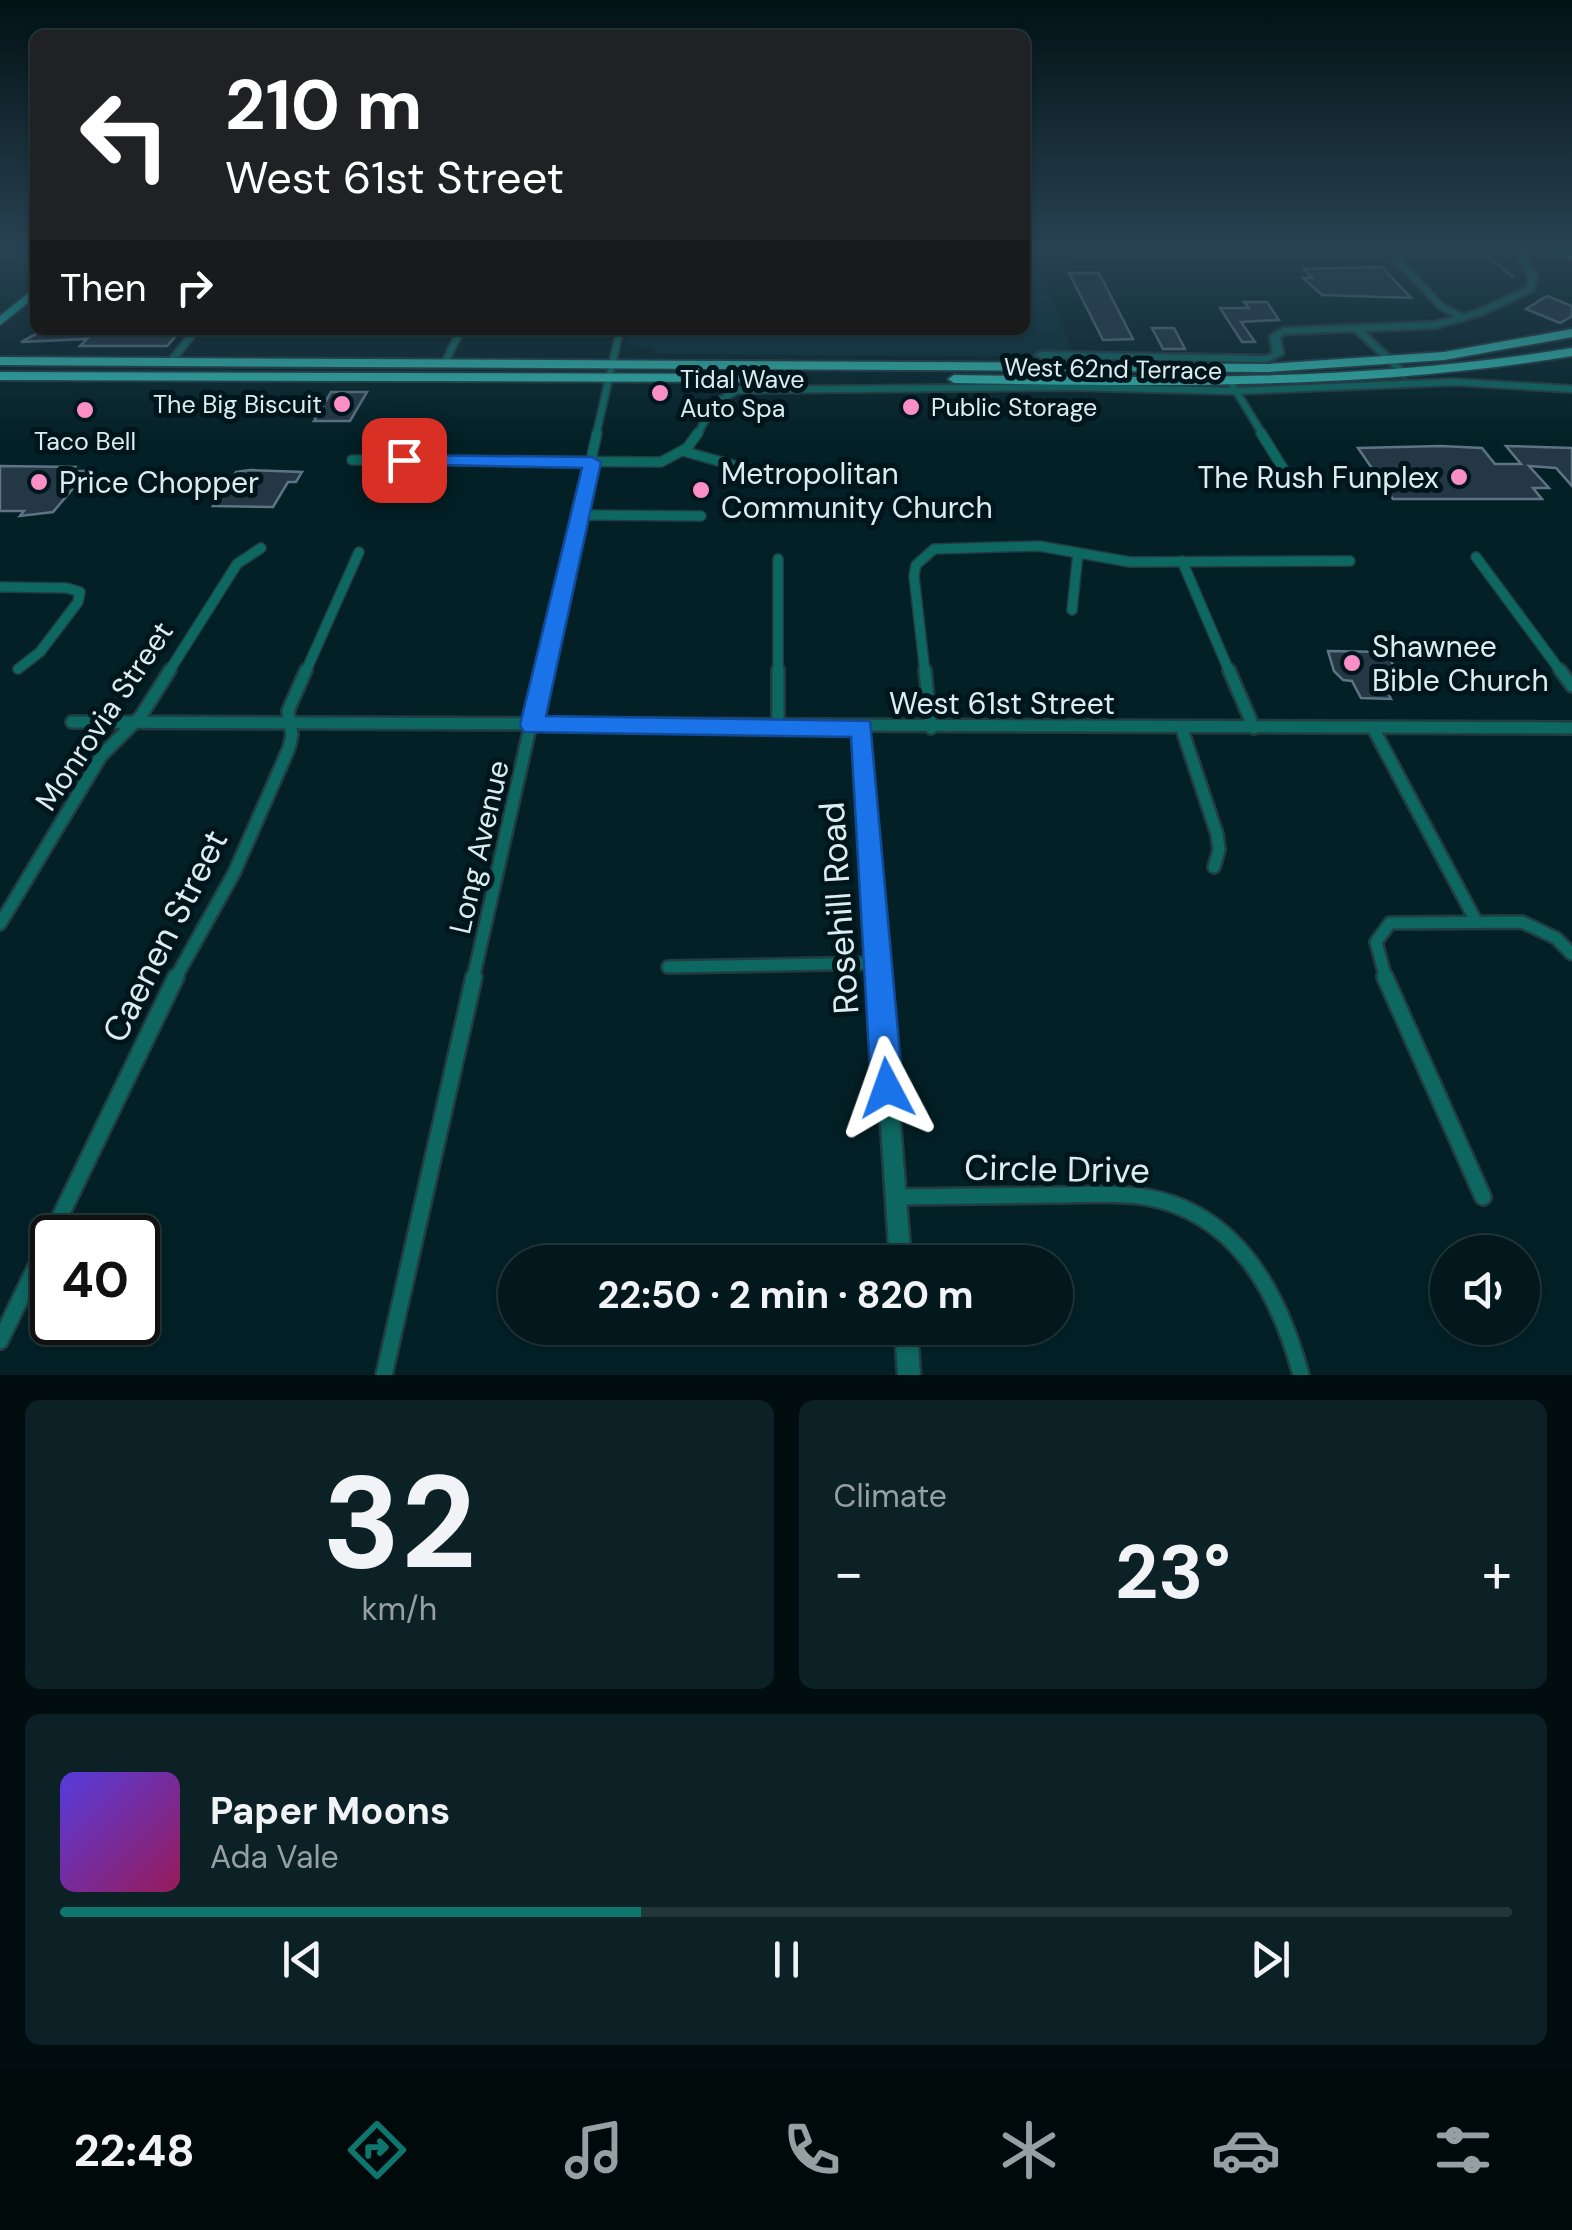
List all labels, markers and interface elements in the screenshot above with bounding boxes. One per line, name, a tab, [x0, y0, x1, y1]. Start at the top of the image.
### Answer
text: 210 m	[225, 60, 422, 151]
icon: left	[60, 70, 190, 200]
text: West 61st Street	[225, 148, 564, 207]
icon: right	[167, 260, 222, 315]
text: Then	[60, 263, 147, 313]
street label: West 62nd Terrace	[1004, 351, 1222, 387]
place label: Tidal Wave Auto Spa	[680, 363, 804, 425]
marker: Tidal Wave Auto Spa	[649, 382, 671, 404]
place label: The Big Biscuit	[153, 388, 322, 421]
place label: Public Storage	[931, 391, 1097, 424]
marker: The Big Biscuit	[331, 393, 353, 415]
marker: Public Storage	[900, 396, 922, 418]
marker: Taco Bell	[74, 399, 96, 421]
pin	[362, 418, 447, 503]
place label: Taco Bell	[34, 425, 136, 458]
icon: arrive	[377, 433, 432, 488]
place label: Metropolitan Community Church	[721, 454, 993, 527]
place label: The Rush Funplex	[1197, 458, 1439, 497]
place label: Price Chopper	[59, 463, 259, 502]
marker: The Rush Funplex	[1448, 466, 1470, 488]
marker: Price Chopper	[28, 471, 50, 493]
marker: Metropolitan Community Church	[690, 479, 712, 501]
street label: Monrovia Street	[26, 614, 182, 818]
place label: Shawnee Bible Church	[1372, 627, 1549, 700]
marker: Shawnee Bible Church	[1341, 652, 1363, 674]
street label: West 61st Street	[889, 684, 1115, 723]
street label: Long Avenue	[440, 756, 518, 938]
street label: Rosehill Road	[809, 800, 869, 1016]
street label: Caenen Street	[92, 822, 238, 1050]
position arrow	[835, 1036, 939, 1140]
street label: Circle Drive	[964, 1144, 1150, 1194]
speed limit sign: 40	[30, 1215, 160, 1345]
map controls	[1430, 1235, 1540, 1345]
button: sound	[1430, 1235, 1540, 1345]
text: 22:50 · 2 min · 820 m	[597, 1270, 974, 1320]
text: 32	[323, 1438, 476, 1607]
text: Climate	[834, 1475, 947, 1517]
text: 23°	[1115, 1524, 1231, 1621]
text: −	[834, 1537, 864, 1609]
text: +	[1482, 1537, 1512, 1609]
text: km/h	[361, 1588, 437, 1630]
text: Paper Moons	[210, 1786, 450, 1836]
text: Ada Vale	[210, 1836, 339, 1878]
icon: previous	[275, 1932, 330, 1987]
icon: pause	[759, 1932, 814, 1987]
icon: next	[1243, 1932, 1298, 1987]
icon: directions	[342, 2115, 412, 2185]
icon: music	[559, 2115, 629, 2185]
icon: phone	[777, 2115, 847, 2185]
icon: climate	[994, 2115, 1064, 2185]
icon: car	[1211, 2115, 1281, 2185]
icon: filters	[1428, 2115, 1498, 2185]
text: 22:48	[74, 2121, 195, 2180]

